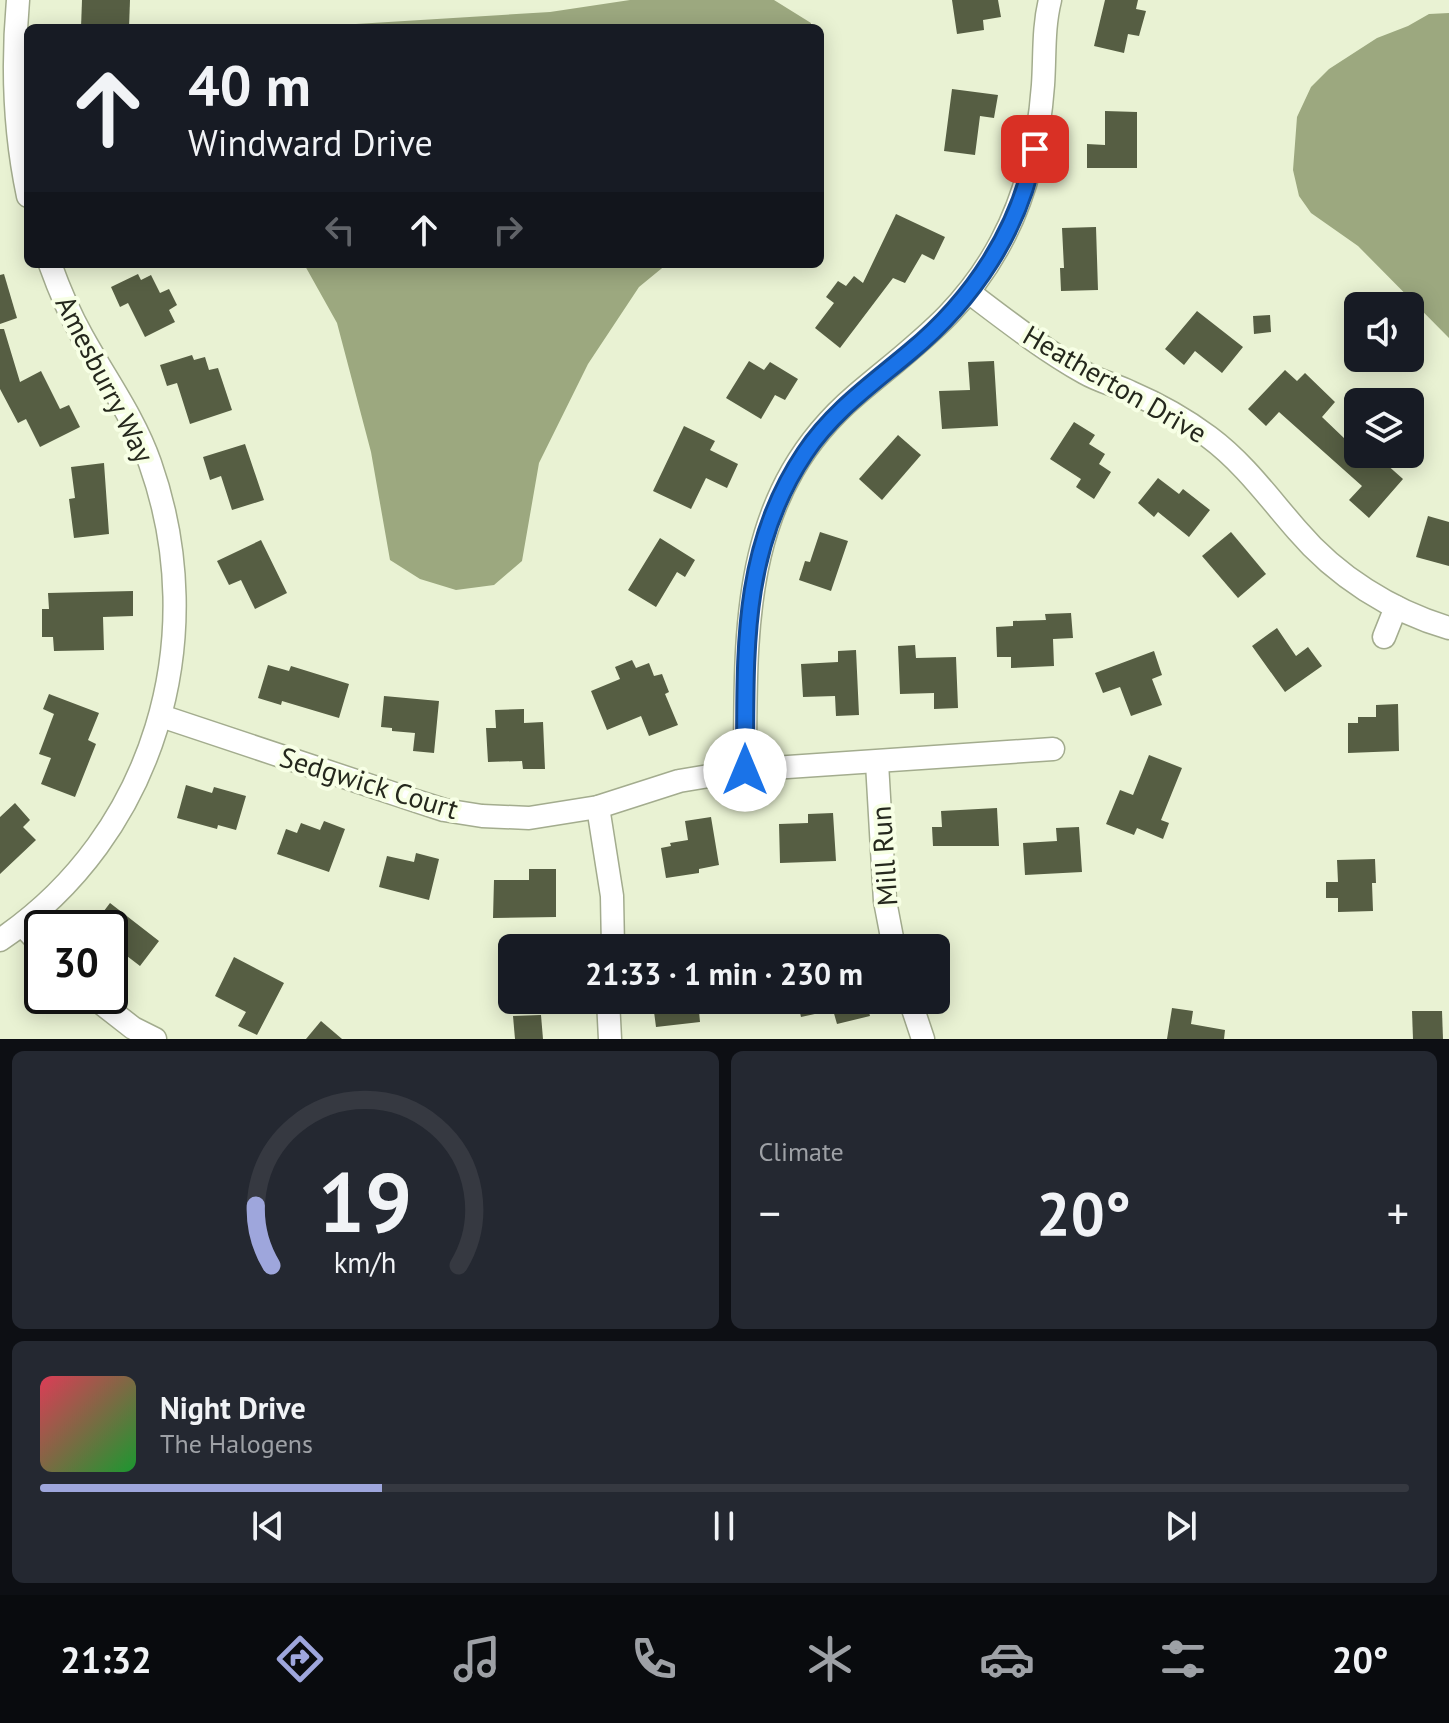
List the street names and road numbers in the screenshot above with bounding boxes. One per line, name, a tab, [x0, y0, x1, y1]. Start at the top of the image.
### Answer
street label: Amesburry Way	[48, 289, 163, 468]
street label: Heatherton Drive	[1017, 316, 1214, 451]
street label: Sedgwick Court	[275, 738, 463, 827]
street label: Mill Run	[862, 805, 905, 907]

